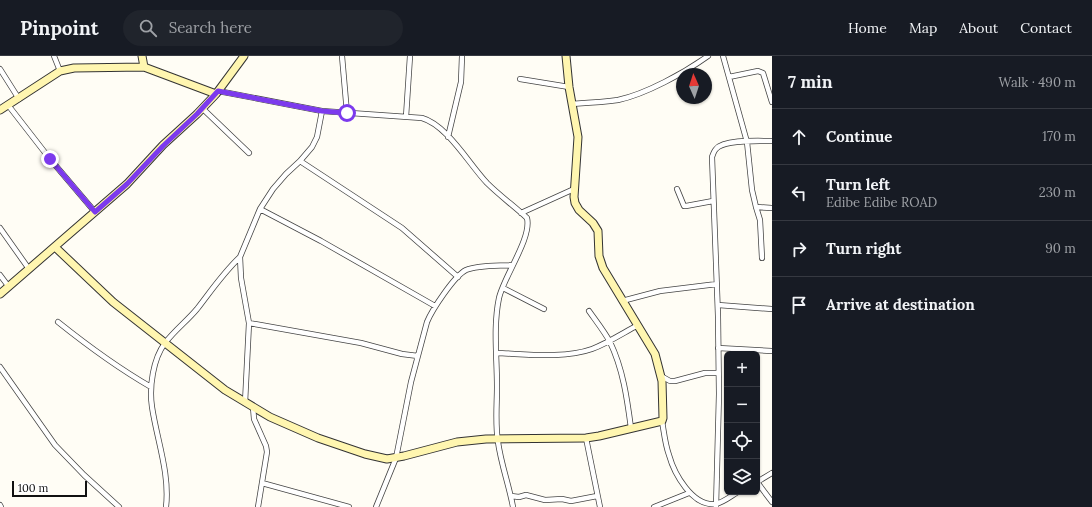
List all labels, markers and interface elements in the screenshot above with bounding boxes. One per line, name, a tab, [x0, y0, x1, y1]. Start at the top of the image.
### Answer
search box	[123, 10, 403, 46]
text: Pinpoint	[20, 16, 99, 40]
icon: search	[137, 17, 159, 39]
text: Search here	[169, 18, 252, 37]
text: Home	[848, 19, 887, 37]
text: Map	[909, 19, 937, 37]
text: About	[959, 19, 998, 37]
text: Contact	[1020, 19, 1072, 37]
north arrow	[676, 68, 712, 104]
text: 7 min	[788, 71, 833, 93]
text: Walk · 490 m	[999, 74, 1076, 91]
route start	[338, 104, 356, 122]
icon: ahead	[788, 126, 810, 148]
text: Continue	[826, 127, 892, 146]
text: 170 m	[1042, 128, 1076, 145]
route end	[41, 150, 59, 168]
text: Turn left	[826, 175, 890, 194]
icon: left	[788, 182, 810, 204]
text: 230 m	[1039, 184, 1076, 201]
text: Edibe Edibe ROAD	[826, 194, 937, 211]
icon: right	[788, 238, 810, 260]
text: Turn right	[826, 239, 902, 258]
text: 90 m	[1045, 240, 1076, 257]
icon: arrive	[788, 294, 810, 316]
text: Arrive at destination	[826, 295, 975, 314]
map controls	[724, 351, 760, 495]
button: +	[724, 351, 760, 387]
button: −	[724, 387, 760, 423]
button: locate	[724, 423, 760, 459]
button: layers	[724, 459, 760, 495]
scale bar	[12, 479, 87, 498]
text: 100 m	[18, 481, 48, 495]

